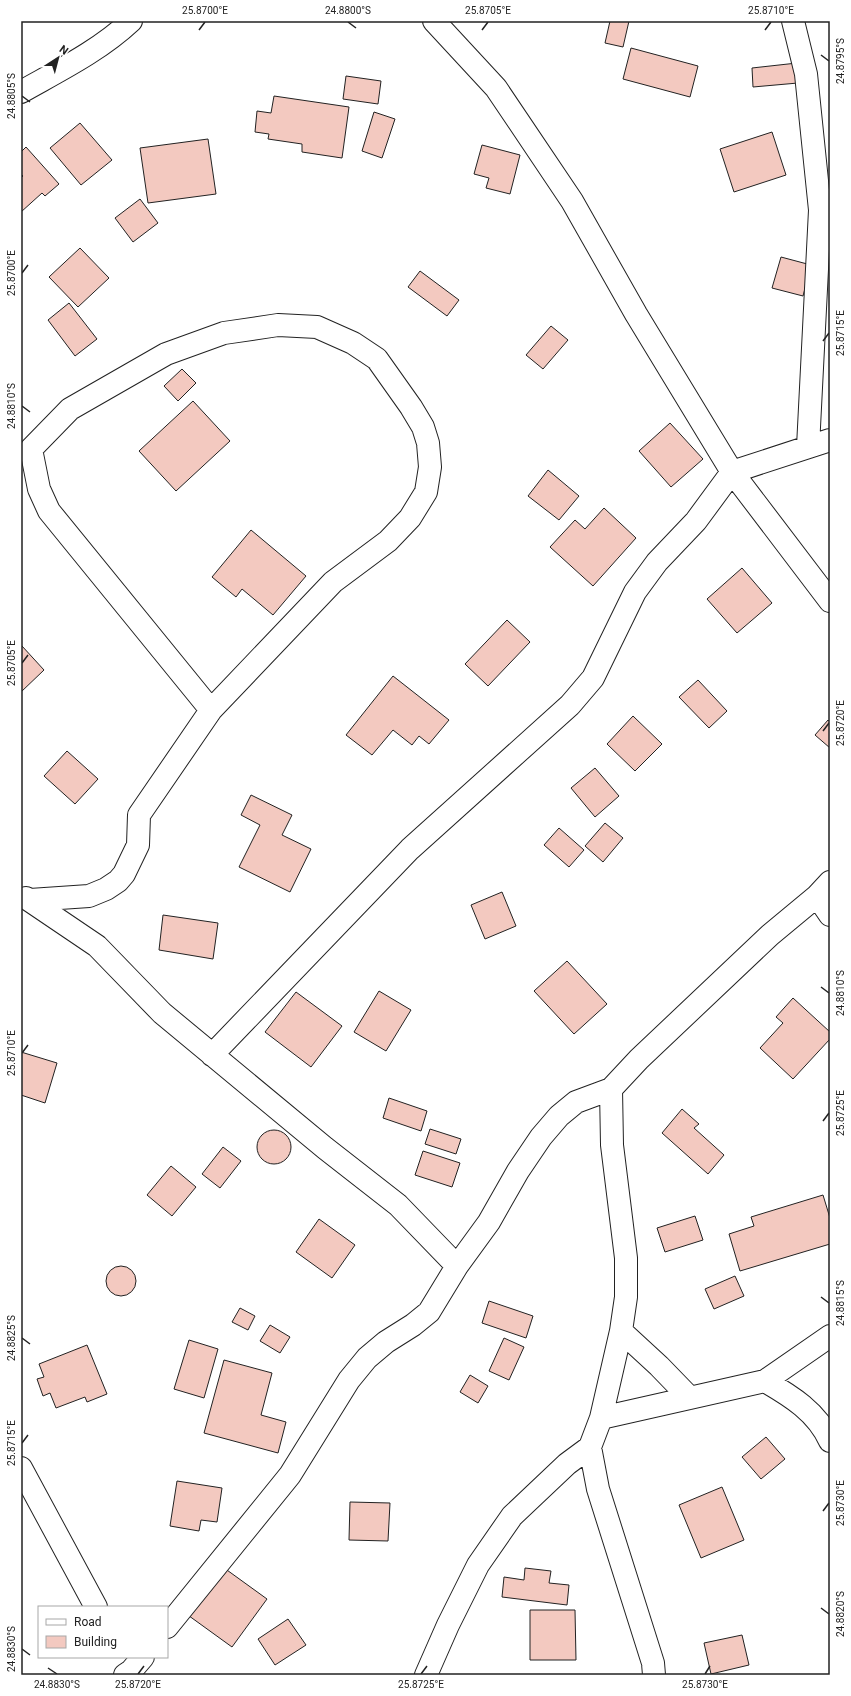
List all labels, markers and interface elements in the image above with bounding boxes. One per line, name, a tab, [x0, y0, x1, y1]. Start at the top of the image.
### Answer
text: 25.8700°E	[182, 5, 228, 16]
text: 24.8800°S	[325, 5, 371, 16]
text: 25.8705°E	[465, 5, 511, 16]
text: 25.8710°E	[748, 5, 794, 16]
north arrow	[38, 38, 78, 78]
text: 24.8795°S	[835, 38, 846, 84]
text: N	[57, 43, 71, 58]
text: 24.8805°S	[6, 73, 17, 119]
text: 25.8700°E	[6, 250, 17, 296]
text: 25.8715°E	[835, 310, 846, 356]
text: 24.8810°S	[6, 383, 17, 429]
text: 25.8705°E	[6, 640, 17, 686]
text: 25.8720°E	[835, 700, 846, 746]
text: 24.8810°S	[835, 970, 846, 1016]
text: 25.8710°E	[6, 1030, 17, 1076]
text: 25.8725°E	[835, 1090, 846, 1136]
text: 24.8815°S	[835, 1280, 846, 1326]
text: 24.8825°S	[6, 1315, 17, 1361]
text: 25.8715°E	[6, 1420, 17, 1466]
text: 25.8730°E	[835, 1480, 846, 1526]
text: 24.8820°S	[835, 1591, 846, 1637]
legend	[38, 1606, 168, 1658]
text: Road	[74, 1615, 102, 1629]
text: 24.8830°S	[6, 1626, 17, 1672]
text: Building	[74, 1635, 117, 1649]
text: 24.8830°S	[34, 1679, 80, 1690]
text: 25.8720°E	[115, 1679, 161, 1690]
text: 25.8725°E	[398, 1679, 444, 1690]
text: 25.8730°E	[682, 1679, 728, 1690]

